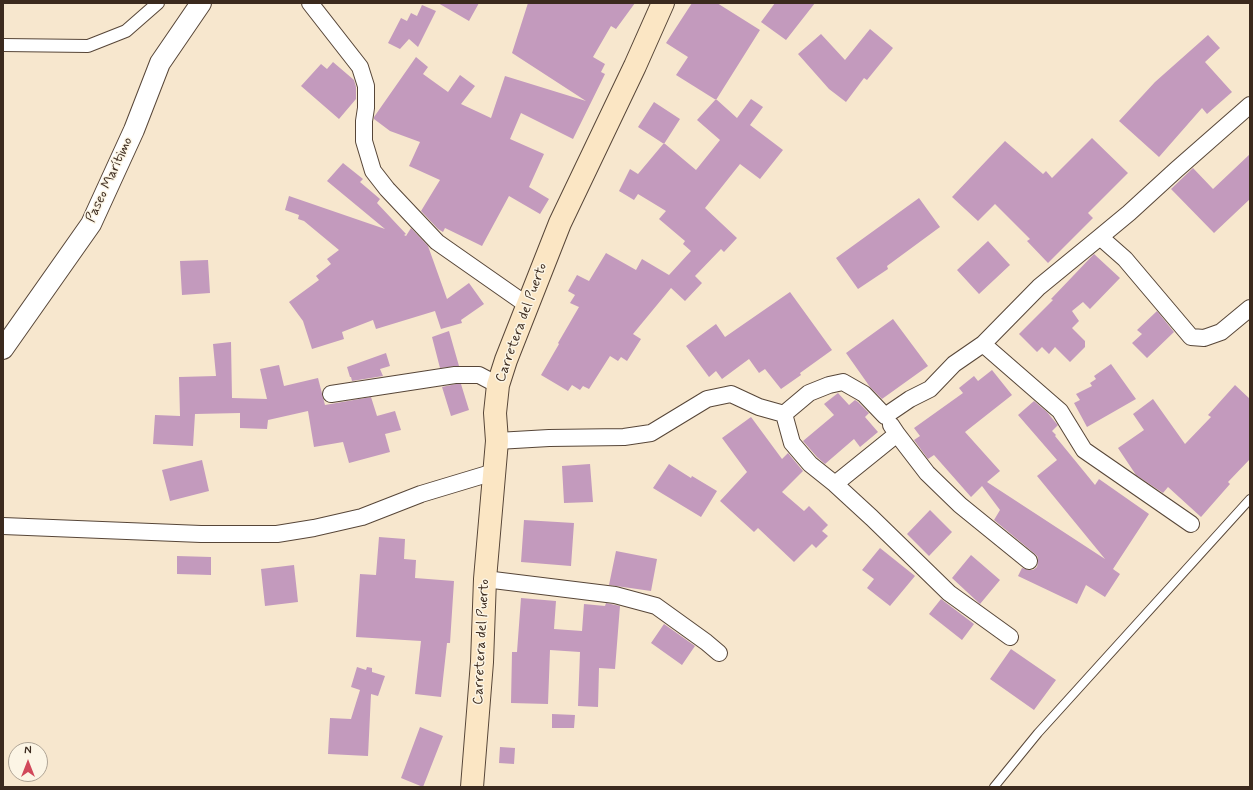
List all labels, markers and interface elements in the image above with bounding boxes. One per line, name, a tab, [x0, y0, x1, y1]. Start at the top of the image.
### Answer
street label: Paseo Marítimo	[83, 135, 137, 225]
street label: Carretera del Puerto	[493, 261, 551, 385]
street label: Carretera del Puerto	[470, 579, 494, 705]
north arrow	[8, 742, 48, 782]
text: N	[24, 744, 32, 758]

